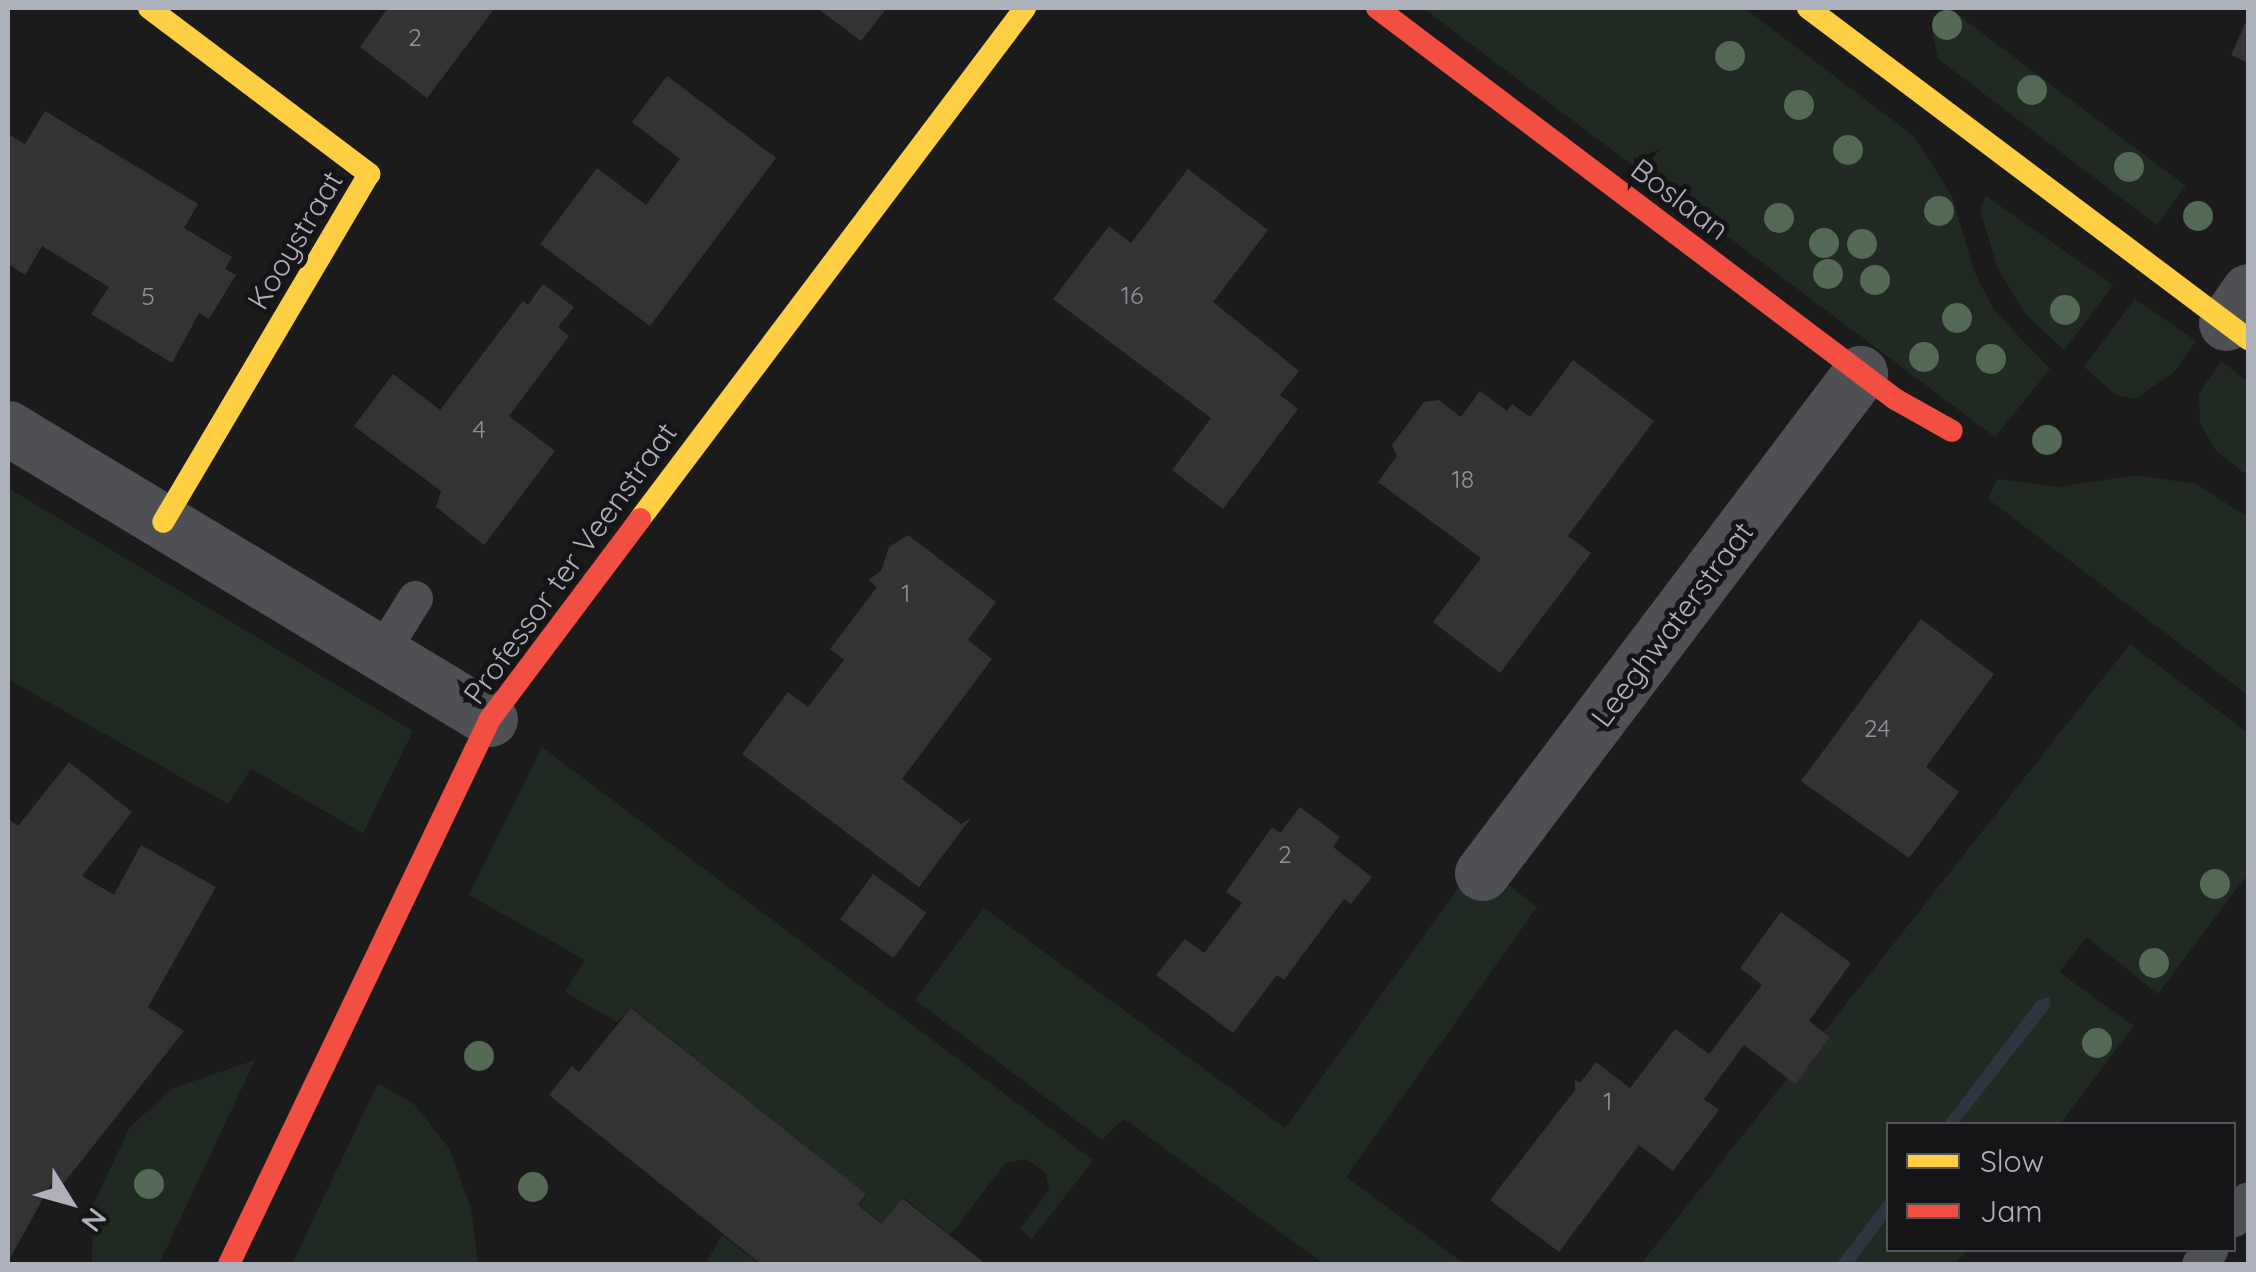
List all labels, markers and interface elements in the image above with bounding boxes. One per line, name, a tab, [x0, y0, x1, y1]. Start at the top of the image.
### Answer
house number: 2	[408, 22, 422, 52]
street label: Boslaan	[1624, 151, 1736, 247]
street label: Kooystraat	[240, 164, 350, 316]
house number: 16	[1121, 280, 1143, 310]
house number: 5	[141, 281, 155, 311]
house number: 4	[472, 414, 486, 444]
street label: Professor ter Veenstraat	[456, 415, 684, 711]
house number: 18	[1452, 464, 1474, 494]
street label: Leeghwaterstraat	[1583, 514, 1761, 734]
house number: 1	[901, 578, 911, 608]
house number: 24	[1864, 713, 1890, 743]
house number: 2	[1278, 839, 1292, 869]
house number: 1	[1603, 1086, 1613, 1116]
legend	[1886, 1122, 2236, 1252]
text: Slow	[1980, 1142, 2044, 1180]
north arrow	[20, 1152, 120, 1252]
text: Jam	[1980, 1192, 2043, 1230]
text: N	[74, 1202, 115, 1239]

